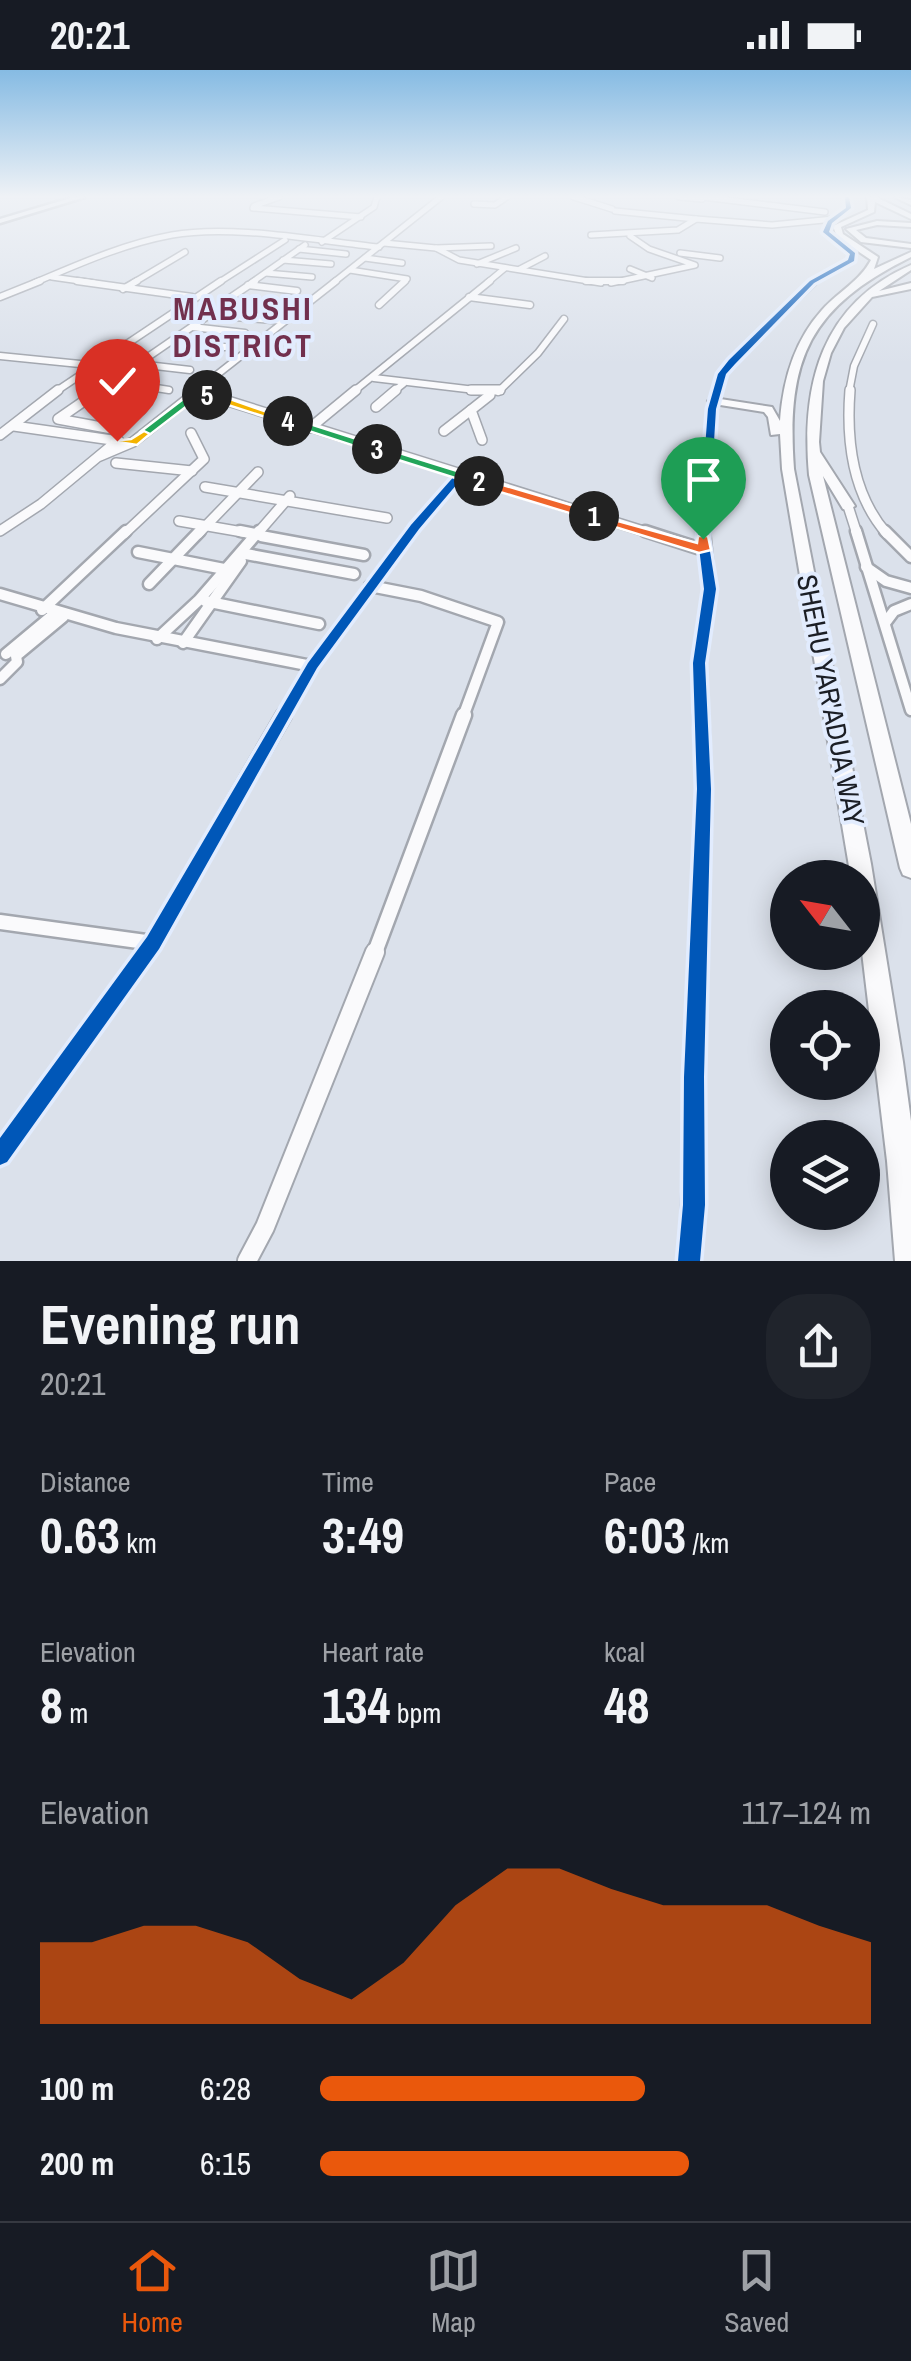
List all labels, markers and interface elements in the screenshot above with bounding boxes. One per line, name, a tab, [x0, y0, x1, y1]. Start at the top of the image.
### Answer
text: 20:21	[50, 10, 130, 61]
district label: MABUSHI DISTRICT	[173, 287, 314, 367]
pin	[75, 339, 160, 442]
icon: check	[90, 354, 145, 409]
pin: 5	[182, 370, 232, 420]
text: 5	[201, 376, 213, 414]
pin: 4	[263, 396, 313, 446]
text: 4	[282, 402, 294, 440]
pin: 3	[352, 424, 402, 474]
text: 3	[371, 430, 383, 468]
pin	[661, 437, 746, 540]
icon: arrive	[676, 452, 731, 507]
pin: 2	[454, 456, 504, 506]
text: 2	[473, 462, 485, 500]
pin: 1	[569, 491, 619, 541]
text: 1	[588, 497, 600, 535]
street label: SHEHU YAR'ADUA WAY	[788, 571, 874, 829]
north arrow	[770, 860, 880, 970]
map controls	[770, 860, 880, 1230]
button: locate	[770, 990, 880, 1100]
button: layers	[770, 1120, 880, 1230]
text: Evening run	[40, 1287, 301, 1361]
button: share	[766, 1294, 871, 1399]
text: 20:21	[40, 1362, 106, 1405]
text: Distance	[40, 1463, 131, 1501]
text: Time	[322, 1463, 374, 1501]
text: Pace	[604, 1463, 656, 1501]
text: 0.63	[40, 1501, 120, 1569]
text: 3:49	[322, 1501, 404, 1569]
text: 6:03	[604, 1501, 686, 1569]
text: km	[120, 1524, 157, 1562]
text: /km	[686, 1524, 729, 1562]
text: Elevation	[40, 1633, 136, 1671]
text: Heart rate	[322, 1633, 424, 1671]
text: kcal	[604, 1633, 645, 1671]
text: 8	[40, 1671, 63, 1739]
text: 134	[322, 1671, 390, 1739]
text: 48	[604, 1671, 650, 1739]
text: m	[63, 1694, 88, 1732]
text: bpm	[390, 1694, 441, 1732]
text: Elevation	[40, 1791, 149, 1834]
text: 117–124 m	[742, 1791, 871, 1834]
text: 100 m	[40, 2067, 114, 2110]
text: 6:28	[200, 2067, 251, 2110]
text: 200 m	[40, 2142, 114, 2185]
text: 6:15	[200, 2142, 251, 2185]
tab: Home	[122, 2243, 183, 2341]
tab: Map	[426, 2243, 481, 2341]
tab: Saved	[724, 2243, 789, 2341]

